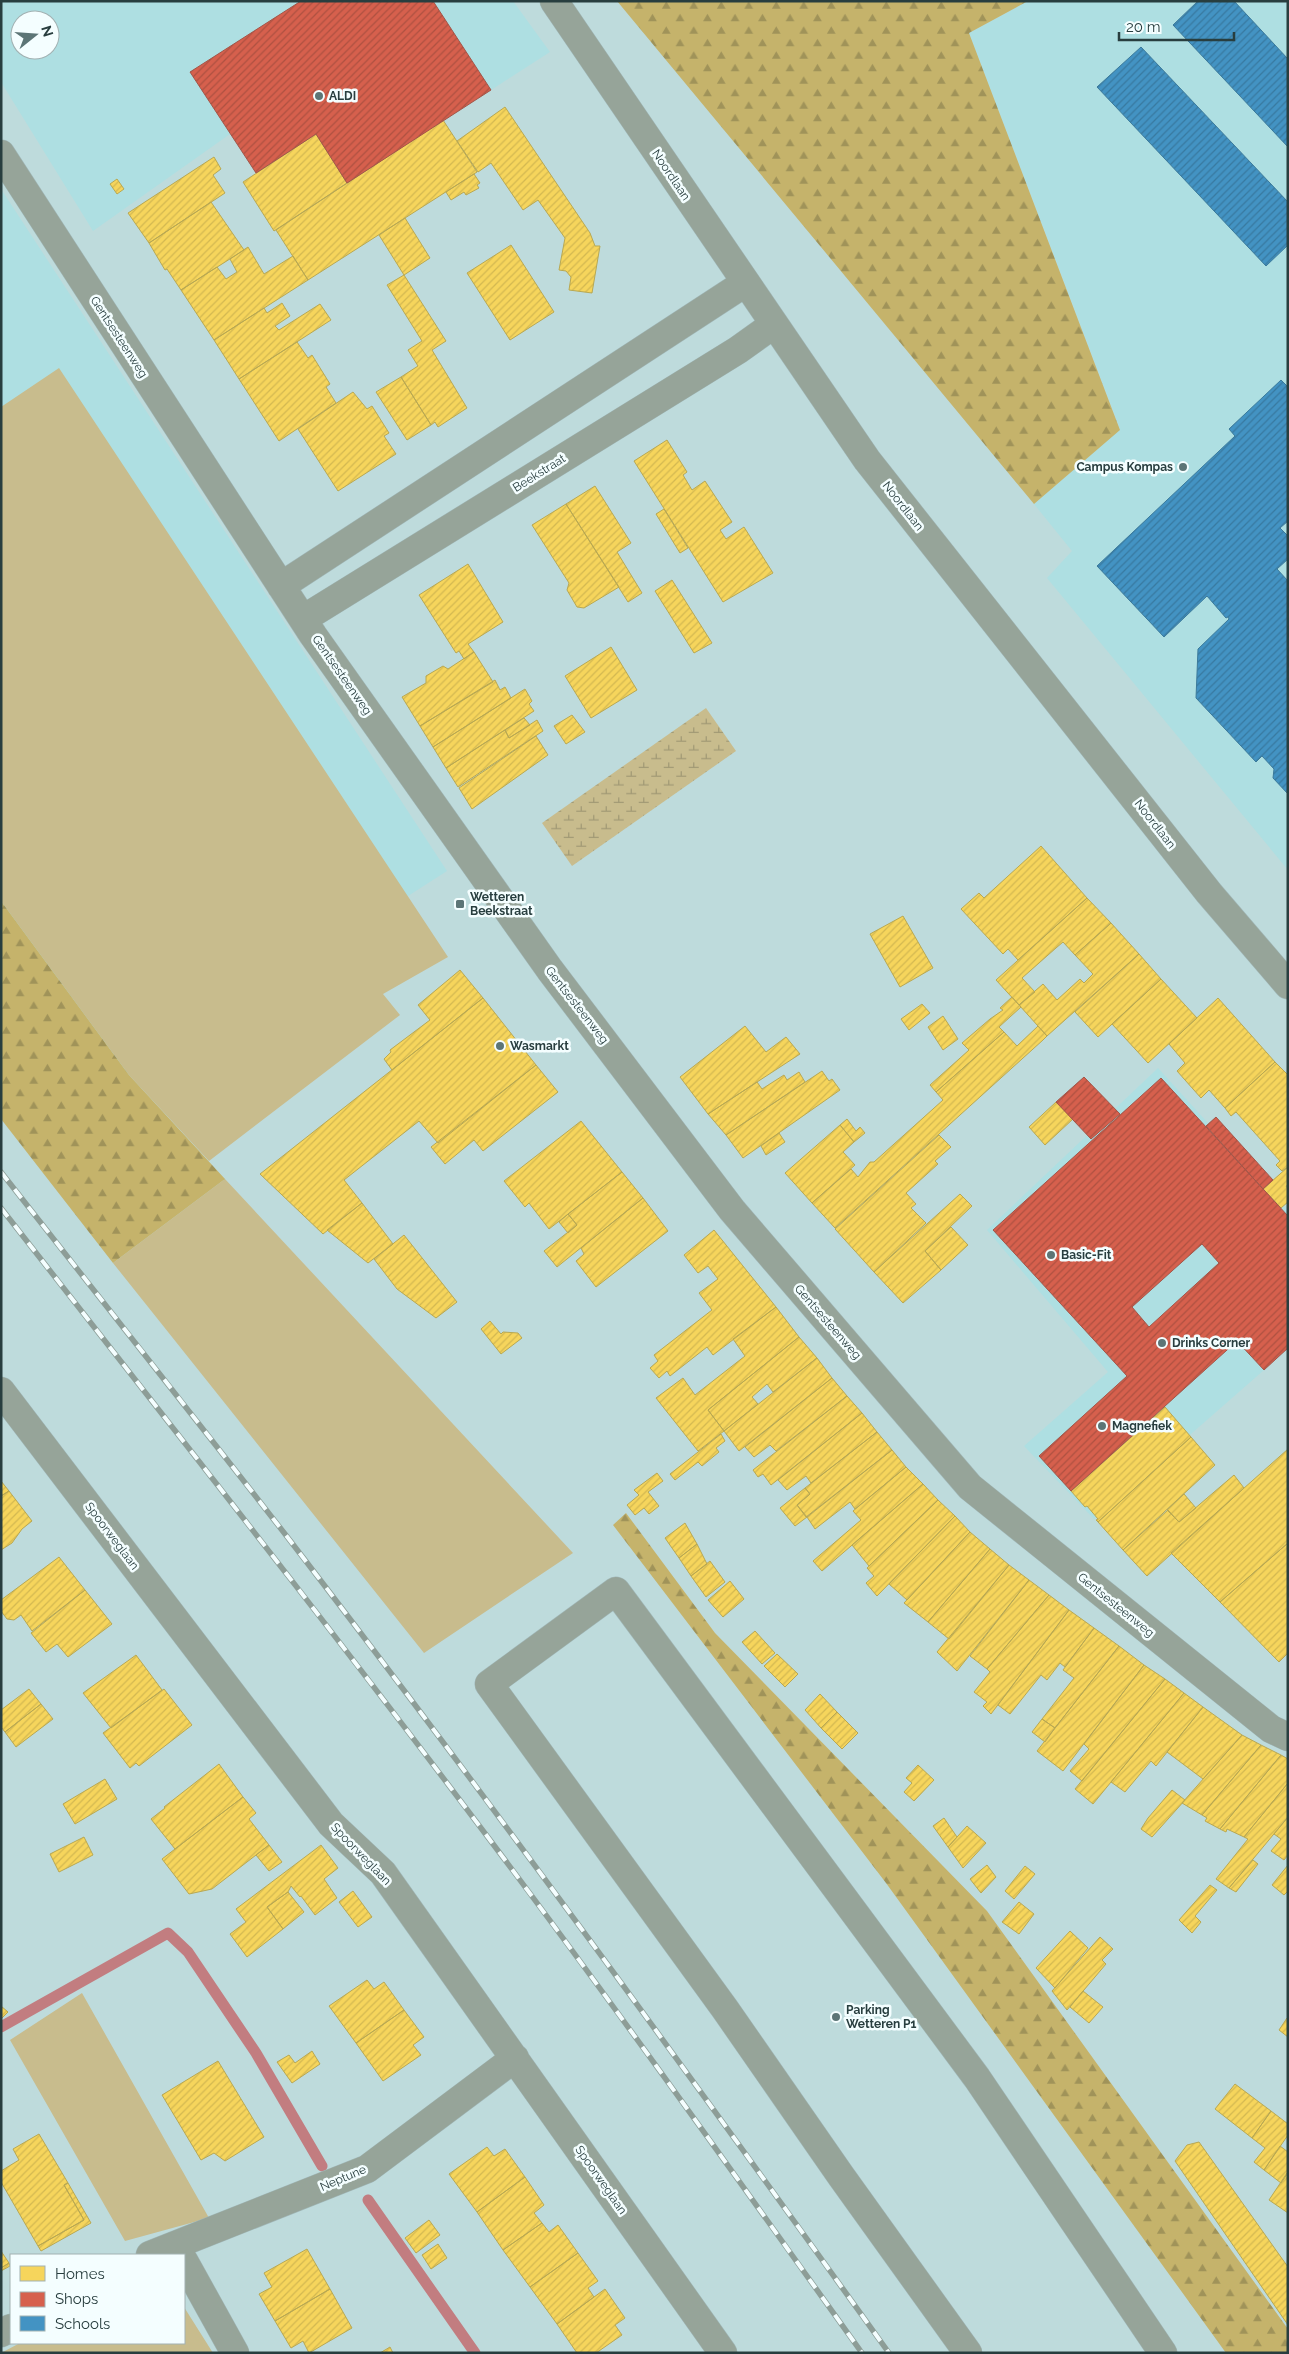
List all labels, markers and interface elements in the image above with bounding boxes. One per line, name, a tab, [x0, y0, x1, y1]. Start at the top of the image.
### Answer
north arrow	[10, 10, 60, 60]
scale bar	[1119, 10, 1234, 42]
text: 20 m	[1126, 18, 1161, 36]
text: N	[38, 24, 57, 39]
place label: ALDI	[329, 89, 356, 103]
marker: ALDI	[313, 90, 325, 102]
street label: Noordlaan	[649, 147, 693, 203]
street label: Gentsesteenweg	[88, 294, 150, 380]
street label: Beekstraat	[510, 451, 568, 495]
place label: Campus Kompas	[1076, 460, 1173, 474]
marker: Campus Kompas	[1177, 461, 1189, 473]
street label: Noordlaan	[880, 479, 926, 533]
street label: Gentsesteenweg	[309, 632, 375, 718]
street label: Noordlaan	[1132, 797, 1178, 851]
place label: Wetteren Beekstraat	[470, 890, 533, 918]
marker: Wetteren Beekstraat	[454, 898, 466, 910]
street label: Gentsesteenweg	[543, 964, 611, 1046]
place label: Wasmarkt	[510, 1039, 569, 1053]
marker: Wasmarkt	[494, 1040, 506, 1052]
place label: Basic-Fit	[1061, 1248, 1112, 1262]
marker: Basic-Fit	[1045, 1249, 1057, 1261]
street label: Gentsesteenweg	[792, 1282, 864, 1362]
place label: Drinks Corner	[1172, 1336, 1251, 1350]
marker: Drinks Corner	[1156, 1337, 1168, 1349]
place label: Magnefiek	[1112, 1419, 1172, 1433]
marker: Magnefiek	[1096, 1420, 1108, 1432]
street label: Spoorweglaan	[82, 1500, 142, 1572]
street label: Gentsesteenweg	[1075, 1570, 1157, 1640]
street label: Spoorweglaan	[328, 1820, 394, 1888]
place label: Parking Wetteren P1	[846, 2003, 917, 2031]
marker: Parking Wetteren P1	[830, 2011, 842, 2023]
street label: Spoorweglaan	[572, 2143, 630, 2217]
street label: Neptune	[318, 2162, 368, 2194]
legend	[10, 2254, 185, 2344]
text: Homes	[55, 2265, 105, 2283]
text: Shops	[55, 2290, 98, 2308]
text: Schools	[55, 2315, 110, 2333]

